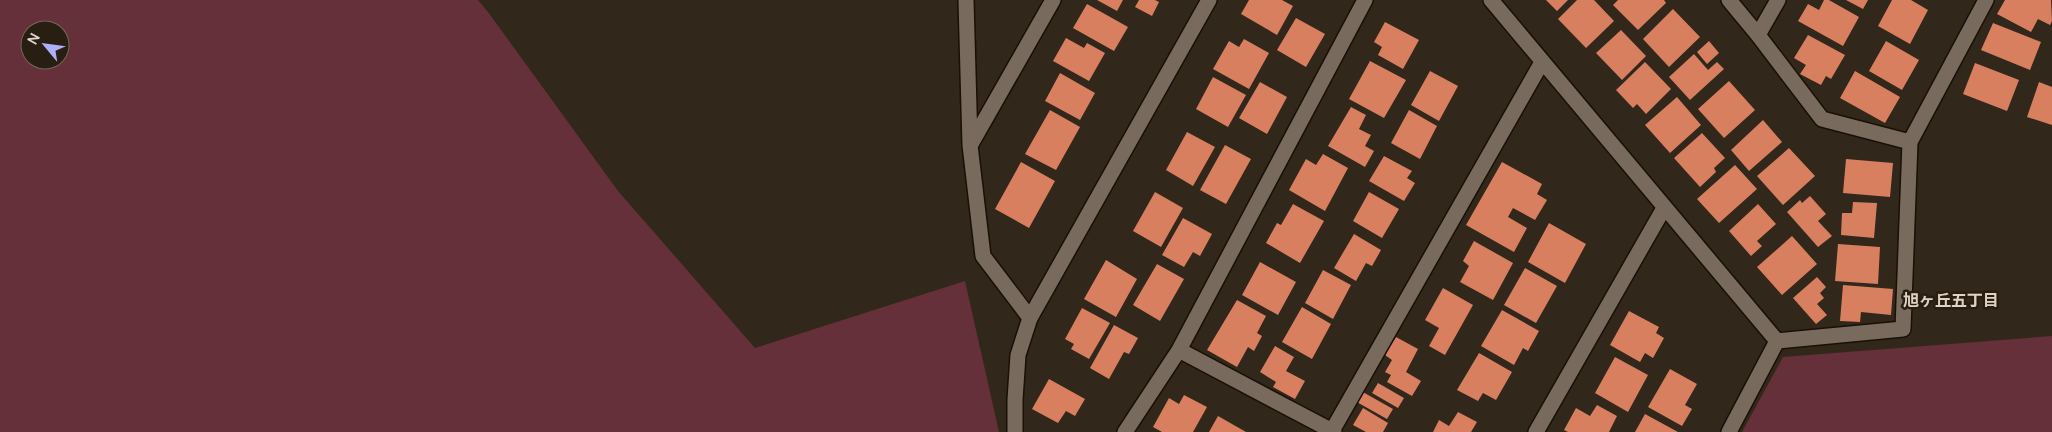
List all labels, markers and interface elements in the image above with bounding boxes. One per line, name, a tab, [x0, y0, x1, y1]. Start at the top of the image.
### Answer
north arrow	[20, 20, 70, 70]
text: N	[22, 29, 44, 47]
district label: 旭ヶ丘五丁目	[1903, 289, 1999, 311]

